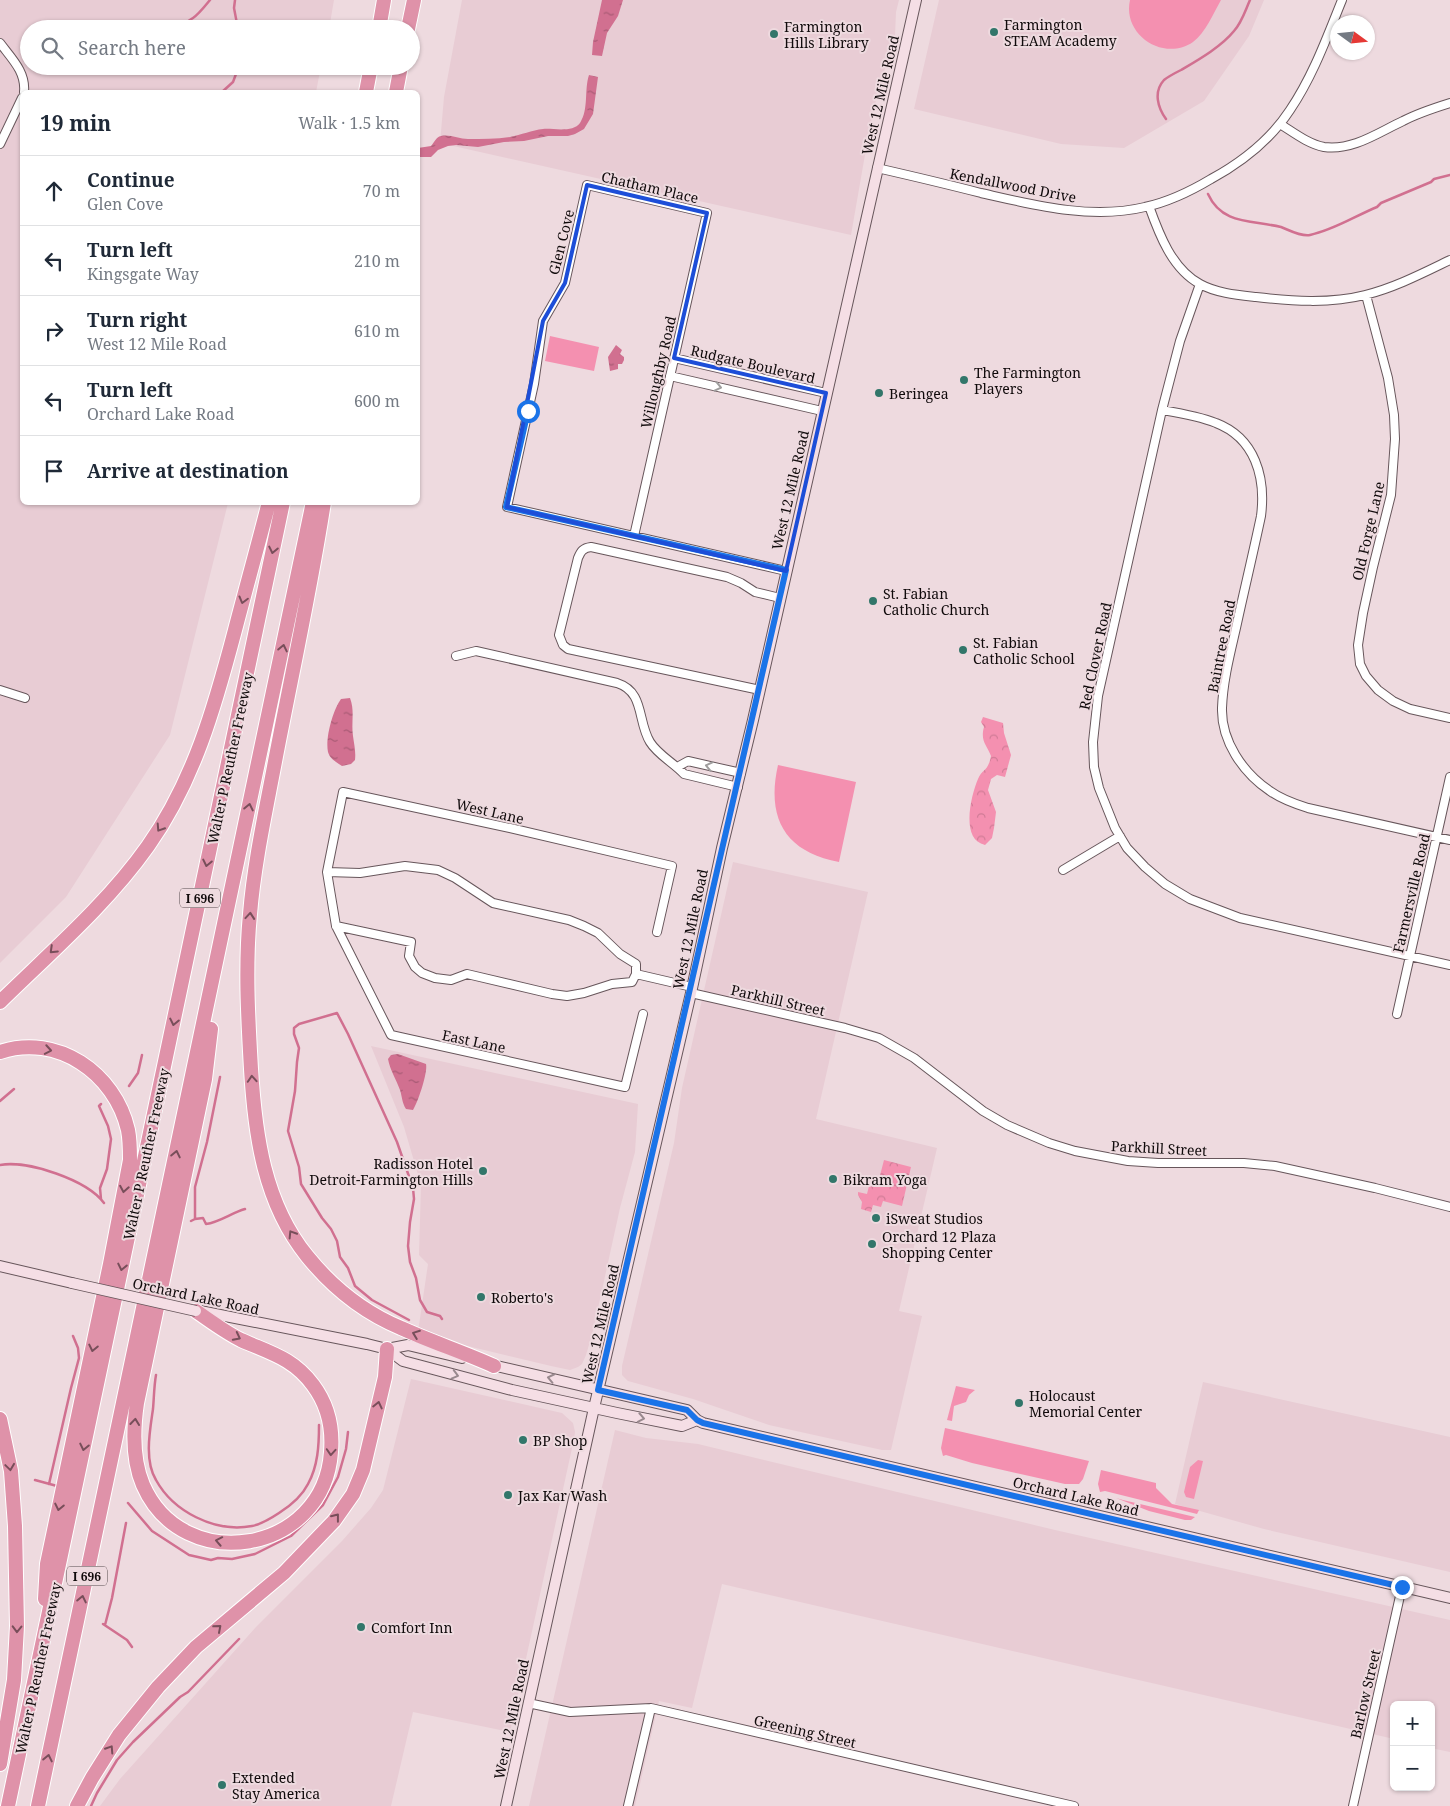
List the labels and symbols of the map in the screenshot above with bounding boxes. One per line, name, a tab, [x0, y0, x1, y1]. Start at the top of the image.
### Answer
place label: Farmington STEAM Academy	[1004, 15, 1117, 50]
north arrow	[1330, 15, 1375, 60]
place label: Farmington Hills Library	[784, 17, 869, 52]
marker: Farmington STEAM Academy	[988, 26, 1000, 38]
marker: Farmington Hills Library	[768, 28, 780, 40]
street label: West 12 Mile Road	[857, 33, 903, 157]
street label: Kendallwood Drive	[948, 163, 1078, 207]
street label: Chatham Place	[600, 167, 700, 207]
street label: Glen Cove	[544, 207, 578, 277]
street label: Willoughby Road	[636, 314, 680, 430]
street label: Rudgate Boulevard	[689, 340, 818, 388]
place label: The Farmington Players	[974, 363, 1081, 398]
marker: The Farmington Players	[958, 374, 970, 386]
one-way arrow	[713, 381, 722, 392]
place label: Beringea	[889, 384, 949, 403]
marker: Beringea	[873, 387, 885, 399]
route start	[517, 400, 540, 423]
street label: West 12 Mile Road	[767, 428, 813, 552]
street label: Old Forge Lane	[1347, 480, 1389, 582]
one-way arrow	[268, 546, 279, 555]
place label: St. Fabian Catholic Church	[883, 584, 990, 619]
marker: St. Fabian Catholic Church	[867, 595, 879, 607]
one-way arrow	[238, 596, 249, 605]
street label: Baintree Road	[1203, 597, 1239, 694]
street label: Red Clover Road	[1074, 600, 1116, 712]
place label: St. Fabian Catholic School	[973, 633, 1075, 668]
one-way arrow	[277, 643, 287, 652]
marker: St. Fabian Catholic School	[957, 644, 969, 656]
street label: Walter P Reuther Freeway	[202, 670, 258, 846]
one-way arrow	[705, 761, 714, 772]
street label: West Lane	[454, 794, 526, 828]
one-way arrow	[243, 802, 254, 811]
one-way arrow	[157, 822, 166, 831]
street label: Farmersville Road	[1388, 831, 1434, 955]
one-way arrow	[203, 859, 213, 868]
street label: West 12 Mile Road	[668, 867, 712, 991]
road number: I 696	[180, 888, 220, 908]
one-way arrow	[244, 912, 255, 920]
one-way arrow	[50, 944, 59, 953]
street label: Parkhill Street	[729, 980, 827, 1020]
one-way arrow	[169, 1018, 180, 1027]
street label: East Lane	[440, 1025, 508, 1057]
one-way arrow	[44, 1044, 52, 1054]
street label: Walter P Reuther Freeway	[118, 1066, 174, 1242]
one-way arrow	[247, 1074, 258, 1082]
street label: Parkhill Street	[1111, 1136, 1207, 1160]
one-way arrow	[170, 1150, 181, 1159]
place label: Radisson Hotel Detroit-Farmington Hills	[309, 1154, 474, 1189]
marker: Radisson Hotel Detroit-Farmington Hills	[477, 1165, 489, 1177]
place label: Bikram Yoga	[843, 1170, 927, 1189]
marker: Bikram Yoga	[827, 1173, 839, 1185]
one-way arrow	[120, 1184, 130, 1193]
place label: iSweat Studios	[886, 1209, 983, 1228]
marker: iSweat Studios	[870, 1212, 882, 1224]
place label: Orchard 12 Plaza Shopping Center	[882, 1227, 997, 1262]
one-way arrow	[289, 1230, 299, 1239]
marker: Orchard 12 Plaza Shopping Center	[866, 1238, 878, 1250]
street label: West 12 Mile Road	[577, 1262, 623, 1386]
one-way arrow	[118, 1263, 128, 1271]
street label: Orchard Lake Road	[131, 1273, 261, 1319]
place label: Roberto's	[491, 1288, 553, 1307]
marker: Roberto's	[475, 1291, 487, 1303]
one-way arrow	[412, 1330, 421, 1340]
one-way arrow	[232, 1331, 241, 1341]
one-way arrow	[88, 1344, 98, 1353]
one-way arrow	[451, 1369, 459, 1379]
one-way arrow	[547, 1374, 556, 1384]
place label: Holocaust Memorial Center	[1029, 1386, 1142, 1421]
marker: Holocaust Memorial Center	[1013, 1397, 1025, 1409]
one-way arrow	[372, 1401, 383, 1410]
one-way arrow	[637, 1412, 646, 1423]
one-way arrow	[129, 1418, 140, 1426]
place label: BP Shop	[533, 1431, 587, 1450]
marker: BP Shop	[517, 1434, 529, 1446]
one-way arrow	[80, 1442, 90, 1451]
one-way arrow	[326, 1448, 337, 1456]
one-way arrow	[4, 1463, 15, 1471]
street label: Orchard Lake Road	[1011, 1472, 1141, 1520]
place label: Jax Kar Wash	[517, 1486, 607, 1505]
marker: Jax Kar Wash	[502, 1489, 514, 1501]
one-way arrow	[54, 1503, 65, 1512]
one-way arrow	[331, 1514, 339, 1523]
one-way arrow	[214, 1537, 223, 1547]
road number: I 696	[67, 1566, 107, 1585]
route end	[1391, 1576, 1414, 1599]
street label: Walter P Reuther Freeway	[10, 1580, 66, 1756]
one-way arrow	[76, 1595, 87, 1604]
place label: Comfort Inn	[371, 1618, 453, 1637]
marker: Comfort Inn	[355, 1621, 367, 1633]
one-way arrow	[213, 1625, 222, 1634]
one-way arrow	[12, 1626, 22, 1633]
street label: Barlow Street	[1346, 1648, 1384, 1740]
street label: West 12 Mile Road	[489, 1657, 533, 1781]
street label: Greening Street	[752, 1710, 858, 1752]
one-way arrow	[104, 1745, 113, 1754]
one-way arrow	[43, 1754, 53, 1763]
place label: Extended Stay America	[232, 1768, 320, 1803]
marker: Extended Stay America	[216, 1779, 228, 1791]

